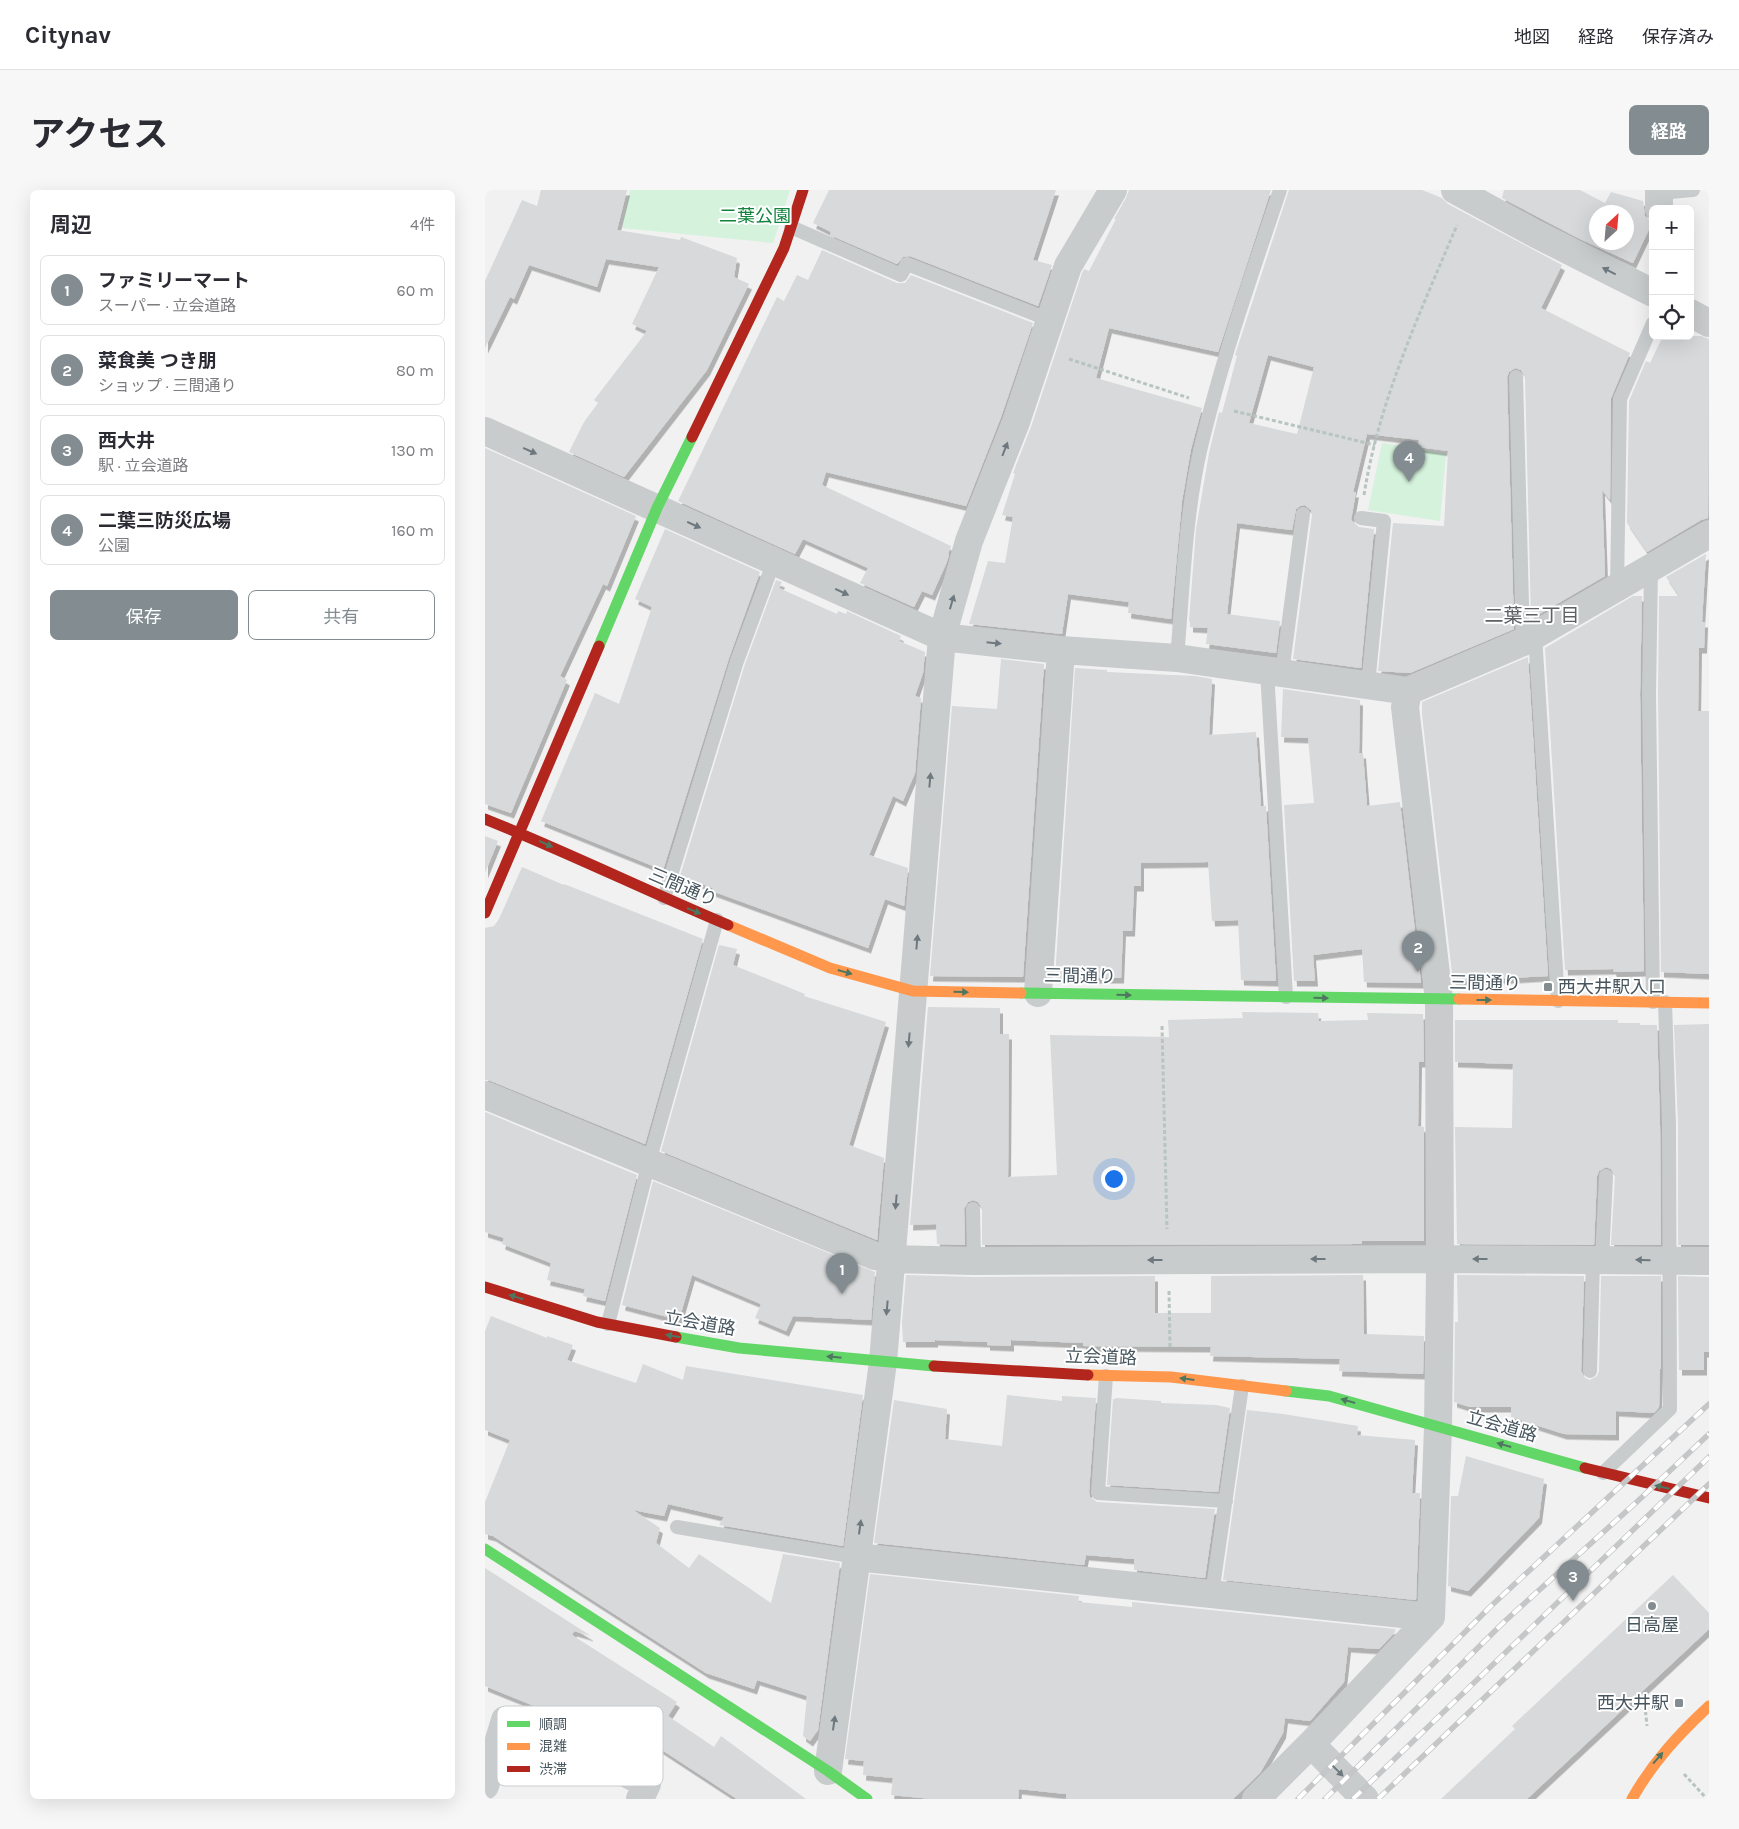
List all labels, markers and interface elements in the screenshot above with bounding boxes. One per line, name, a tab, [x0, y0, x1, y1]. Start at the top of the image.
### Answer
text: Citynav	[25, 21, 111, 49]
text: 地図	[1514, 26, 1550, 48]
text: 経路	[1578, 26, 1614, 48]
text: 保存済み	[1642, 26, 1714, 48]
button: 経路	[1629, 105, 1709, 155]
text: アクセス	[30, 114, 168, 155]
park label: 二葉公園	[719, 205, 791, 227]
north arrow	[1589, 205, 1634, 250]
map controls	[1649, 205, 1694, 340]
button: +	[1649, 205, 1694, 250]
text: 周辺	[50, 213, 92, 237]
text: 4件	[410, 215, 435, 234]
button: −	[1649, 250, 1694, 295]
one-way arrow	[1602, 267, 1617, 275]
text: ファミリーマート	[98, 270, 250, 292]
text: 1	[64, 281, 70, 300]
text: 60 m	[397, 281, 434, 300]
button: locate	[1649, 295, 1694, 340]
text: スーパー · 立会道路	[98, 296, 236, 315]
text: 菜食美 つき朋	[98, 350, 217, 372]
text: 2	[62, 361, 72, 380]
text: 80 m	[396, 361, 434, 380]
text: ショップ · 三間通り	[98, 376, 236, 395]
text: 西大井	[98, 430, 155, 452]
text: 3	[62, 441, 72, 460]
text: 130 m	[391, 441, 434, 460]
one-way arrow	[1001, 441, 1009, 456]
pin: 4	[1393, 441, 1425, 482]
one-way arrow	[523, 448, 537, 456]
text: 駅 · 立会道路	[98, 456, 188, 475]
text: 二葉三防災広場	[98, 510, 231, 532]
text: 4	[62, 521, 72, 540]
text: 160 m	[391, 521, 434, 540]
one-way arrow	[687, 521, 701, 529]
text: 公園	[98, 536, 130, 555]
one-way arrow	[835, 588, 849, 596]
button: 保存	[50, 590, 238, 640]
button: 共有	[248, 590, 435, 640]
one-way arrow	[948, 595, 956, 610]
district label: 二葉三丁目	[1484, 605, 1580, 627]
one-way arrow	[986, 639, 1002, 647]
one-way arrow	[926, 772, 934, 788]
one-way arrow	[539, 841, 553, 849]
street label: 三間通り	[646, 863, 720, 911]
one-way arrow	[687, 907, 702, 915]
pin: 2	[1402, 931, 1434, 972]
one-way arrow	[913, 934, 921, 950]
street label: 三間通り	[1044, 964, 1116, 988]
one-way arrow	[837, 968, 852, 976]
street label: 三間通り	[1449, 971, 1521, 995]
place label: 西大井駅入口	[1558, 976, 1666, 998]
marker: 西大井駅入口	[1542, 981, 1554, 993]
one-way arrow	[954, 988, 970, 996]
one-way arrow	[1116, 991, 1132, 999]
one-way arrow	[1314, 994, 1330, 1002]
one-way arrow	[1476, 996, 1492, 1004]
one-way arrow	[905, 1032, 913, 1048]
your location	[1101, 1166, 1127, 1192]
one-way arrow	[892, 1194, 900, 1210]
pin: 1	[826, 1253, 858, 1294]
one-way arrow	[1310, 1255, 1326, 1263]
one-way arrow	[1472, 1255, 1488, 1263]
one-way arrow	[1147, 1256, 1163, 1264]
one-way arrow	[1635, 1256, 1651, 1264]
one-way arrow	[508, 1292, 523, 1300]
one-way arrow	[883, 1300, 891, 1316]
street label: 立会道路	[663, 1306, 737, 1340]
one-way arrow	[665, 1331, 681, 1339]
street label: 立会道路	[1065, 1345, 1137, 1369]
one-way arrow	[826, 1353, 842, 1361]
one-way arrow	[1179, 1375, 1195, 1383]
one-way arrow	[1341, 1397, 1356, 1405]
street label: 立会道路	[1464, 1406, 1540, 1446]
one-way arrow	[1497, 1441, 1512, 1449]
one-way arrow	[1654, 1483, 1669, 1491]
one-way arrow	[856, 1519, 864, 1535]
pin: 3	[1557, 1560, 1589, 1601]
marker: 日高屋	[1646, 1600, 1658, 1612]
place label: 日高屋	[1625, 1614, 1679, 1636]
place label: 西大井駅	[1597, 1692, 1669, 1714]
marker: 西大井駅	[1673, 1697, 1685, 1709]
legend	[497, 1706, 663, 1786]
one-way arrow	[830, 1715, 838, 1731]
text: 順調	[539, 1716, 567, 1733]
text: 混雑	[539, 1738, 567, 1755]
one-way arrow	[1652, 1753, 1664, 1765]
text: 渋滞	[539, 1761, 567, 1778]
one-way arrow	[1332, 1765, 1344, 1777]

